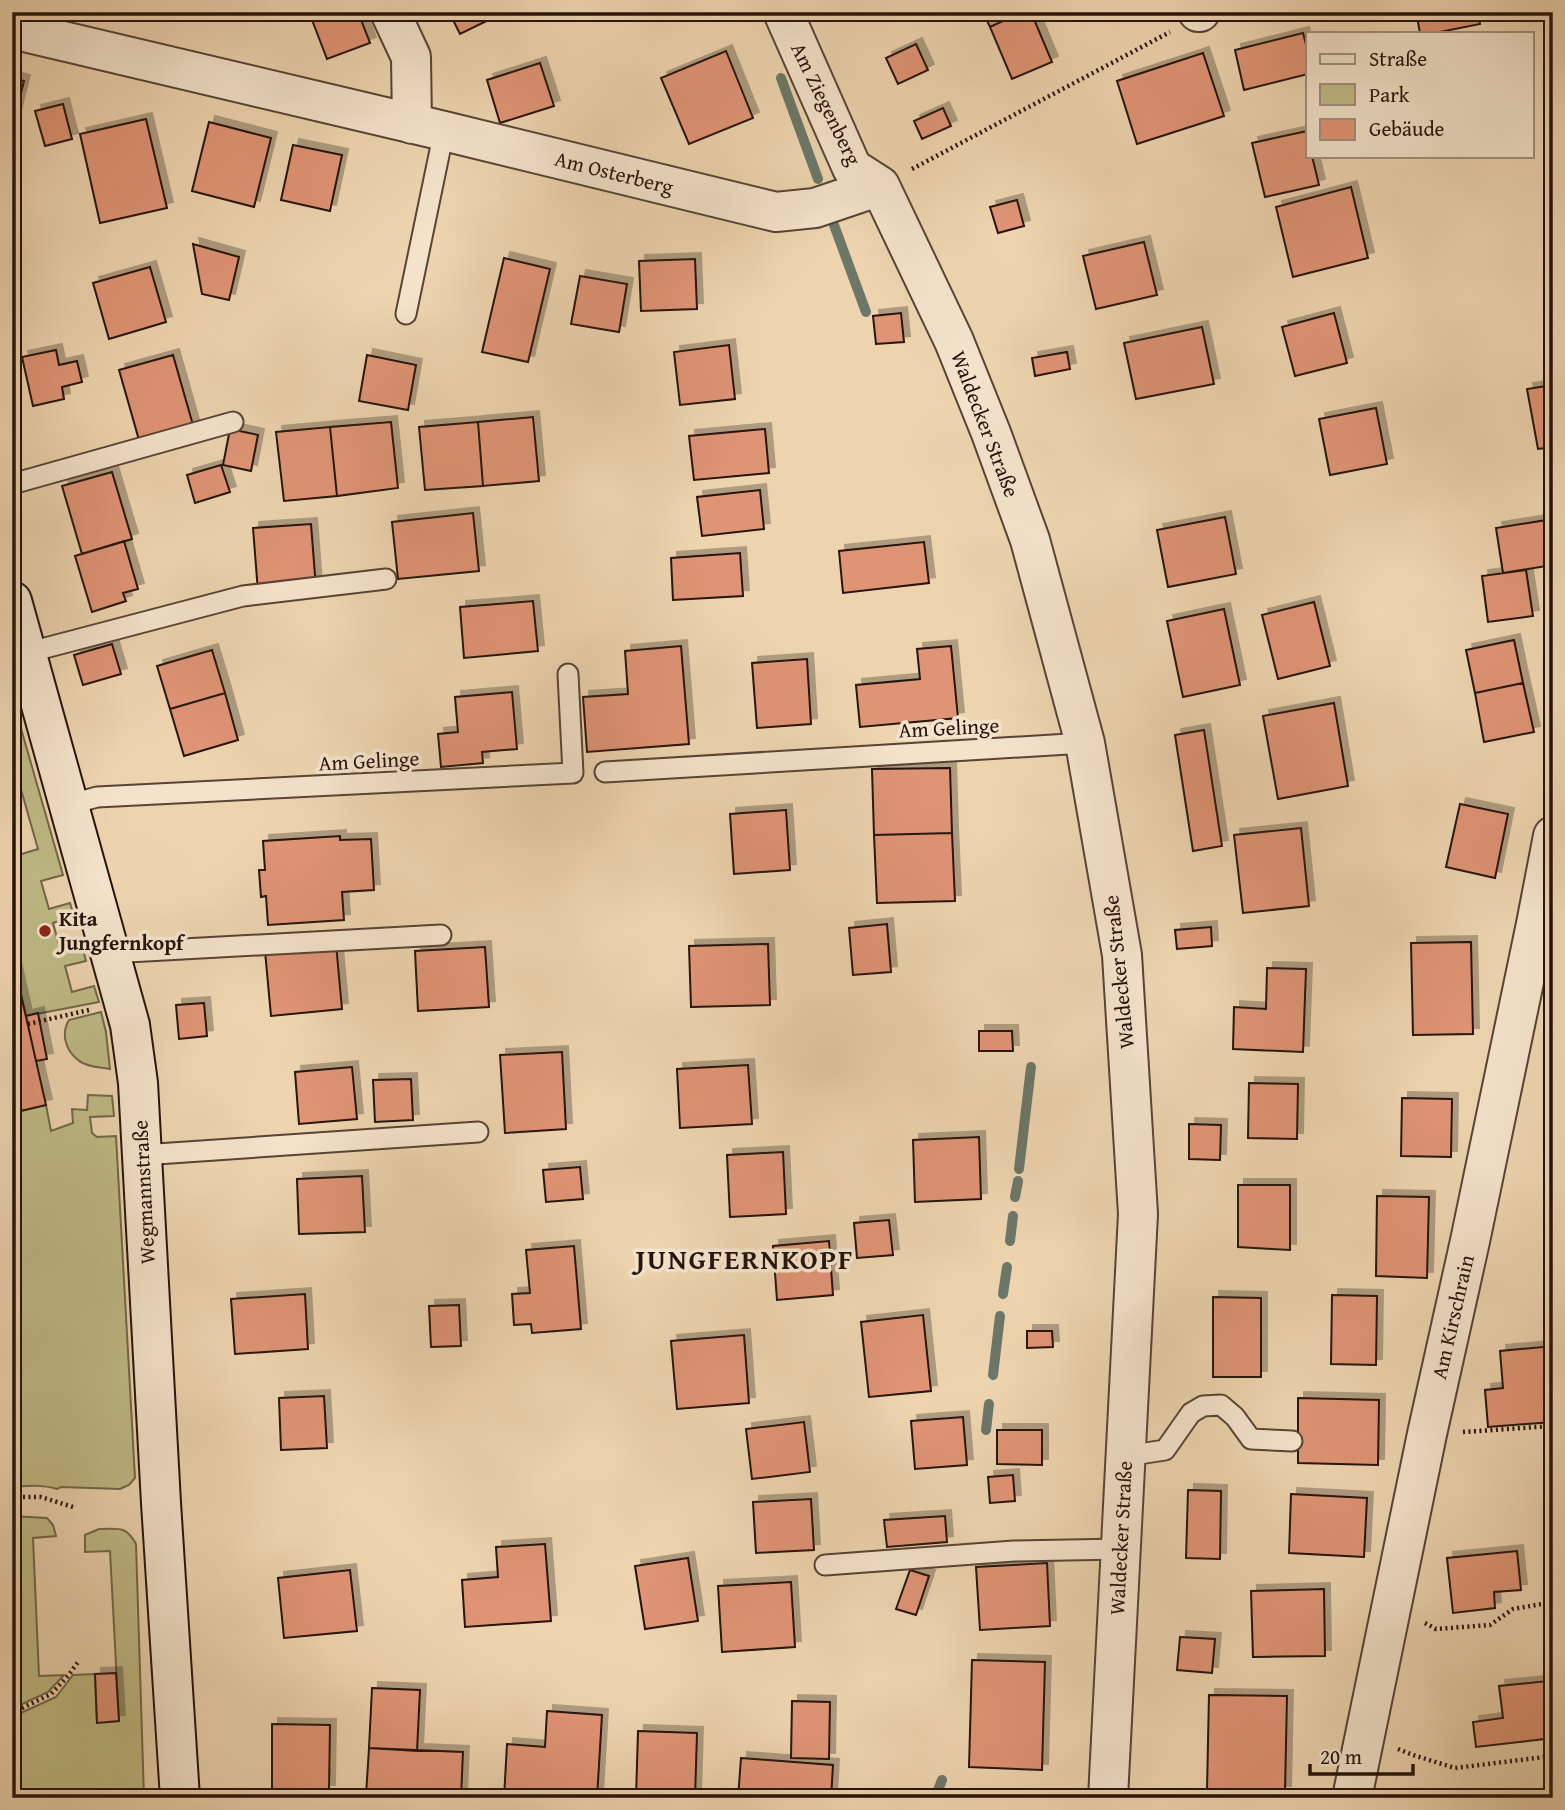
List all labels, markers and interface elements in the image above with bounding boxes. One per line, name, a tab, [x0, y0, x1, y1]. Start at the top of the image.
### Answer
legend	[1306, 32, 1534, 158]
street label: Am Ziegenberg	[783, 37, 870, 171]
text: Straße	[1369, 43, 1427, 74]
text: Park	[1369, 79, 1410, 110]
text: Gebäude	[1369, 113, 1445, 144]
street label: Am Osterberg	[551, 143, 677, 202]
street label: Waldecker Straße	[943, 346, 1028, 502]
street label: Am Gelinge	[898, 709, 1000, 746]
street label: Am Gelinge	[318, 742, 420, 779]
street label: Waldecker Straße	[1095, 893, 1142, 1050]
place label: Kita Jungfernkopf	[56, 903, 186, 958]
marker: Kita Jungfernkopf	[37, 923, 53, 939]
street label: Wegmannstraße	[124, 1119, 163, 1265]
district label: JUNGFERNKOPF	[631, 1238, 855, 1279]
street label: Am Kirschrain	[1423, 1251, 1482, 1382]
street label: Waldecker Straße	[1101, 1460, 1140, 1616]
scale bar	[1310, 1733, 1413, 1777]
text: 20 m	[1320, 1741, 1362, 1772]

